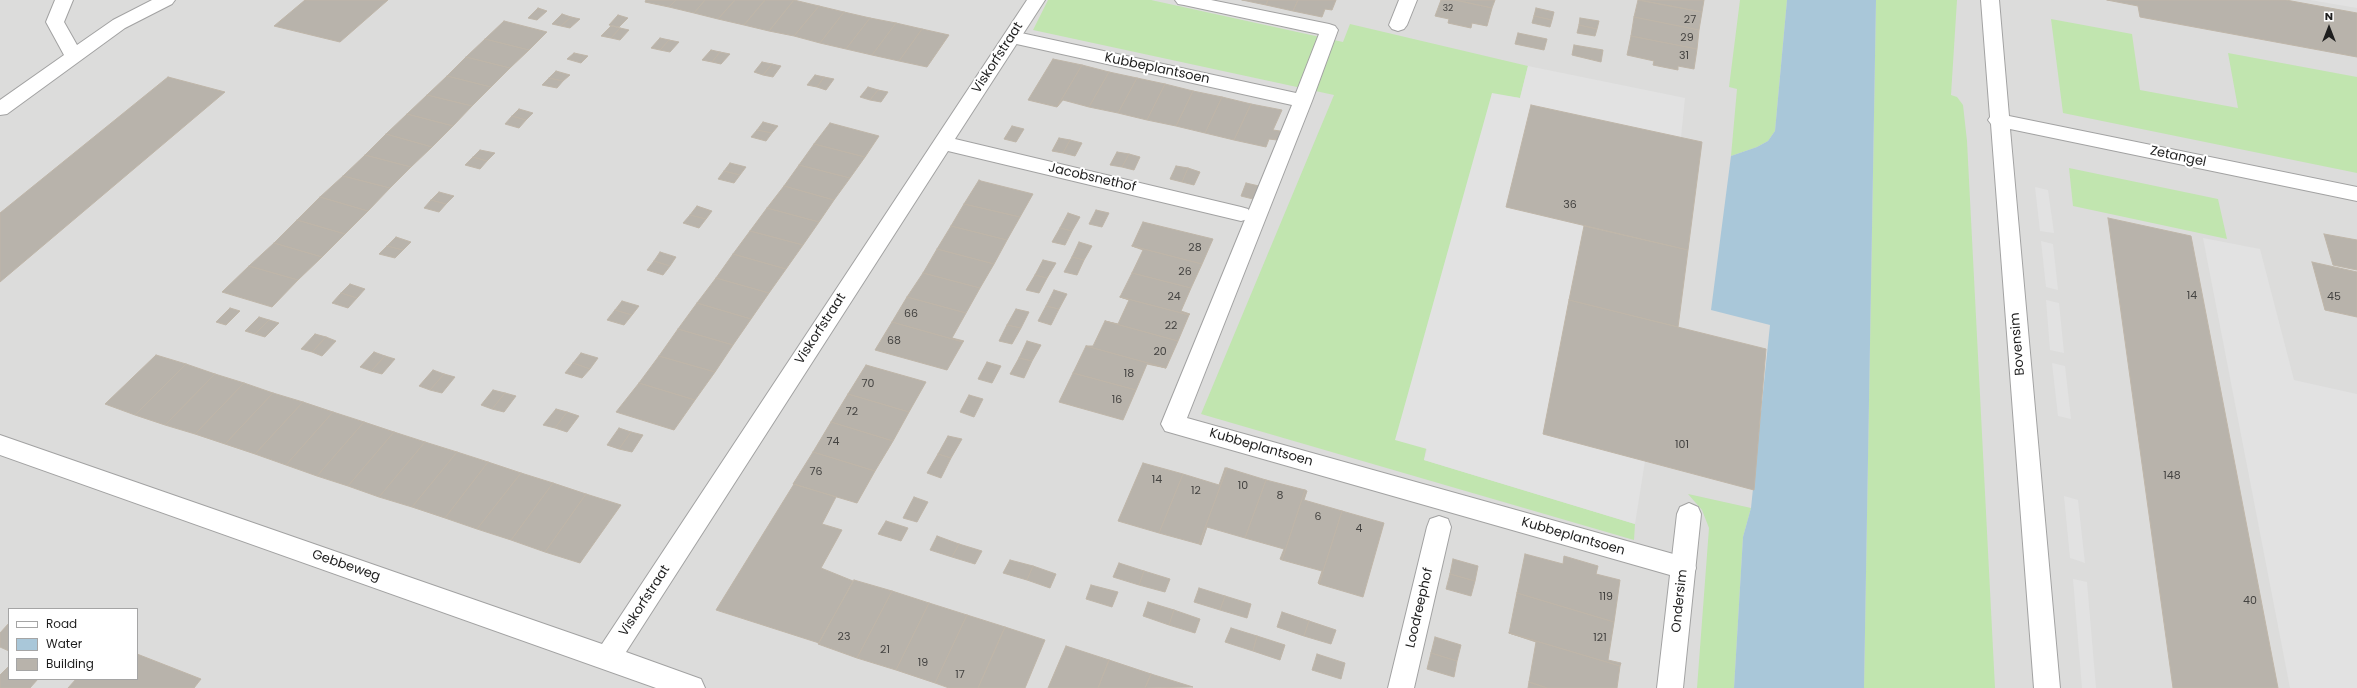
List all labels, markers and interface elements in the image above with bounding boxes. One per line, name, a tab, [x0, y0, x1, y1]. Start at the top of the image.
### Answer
house number: 32	[1443, 4, 1453, 14]
north arrow	[2309, 8, 2349, 48]
text: N	[2325, 8, 2333, 24]
house number: 27	[1684, 13, 1696, 27]
street label: Viskorfstraat	[969, 20, 1027, 96]
house number: 29	[1680, 31, 1694, 45]
house number: 31	[1679, 49, 1689, 63]
street label: Kubbeplantsoen	[1103, 50, 1211, 88]
street label: Zetangel	[2149, 143, 2207, 171]
street label: Jacobsnethof	[1047, 160, 1137, 196]
house number: 36	[1563, 198, 1577, 212]
house number: 28	[1188, 241, 1202, 255]
house number: 26	[1178, 265, 1192, 279]
house number: 14	[2187, 289, 2197, 303]
house number: 24	[1167, 290, 1181, 304]
house number: 45	[2327, 290, 2341, 304]
street label: Viskorfstraat	[792, 291, 850, 367]
house number: 66	[904, 307, 918, 321]
street label: Bovensim	[2007, 312, 2029, 376]
house number: 22	[1165, 319, 1177, 333]
house number: 68	[887, 334, 901, 348]
house number: 20	[1153, 345, 1167, 359]
house number: 18	[1124, 367, 1134, 381]
house number: 70	[862, 377, 874, 391]
house number: 16	[1112, 393, 1122, 407]
house number: 72	[846, 405, 858, 419]
street label: Kubbeplantsoen	[1207, 426, 1315, 470]
house number: 74	[827, 435, 839, 449]
house number: 101	[1675, 438, 1689, 452]
house number: 76	[810, 465, 822, 479]
house number: 148	[2163, 469, 2181, 483]
house number: 14	[1152, 473, 1162, 487]
house number: 10	[1238, 479, 1248, 493]
house number: 12	[1191, 484, 1201, 498]
house number: 8	[1277, 489, 1283, 503]
house number: 6	[1315, 510, 1321, 524]
street label: Kubbeplantsoen	[1519, 515, 1627, 559]
house number: 4	[1356, 522, 1362, 536]
street label: Gebbeweg	[310, 547, 382, 585]
street label: Viskorfstraat	[616, 563, 674, 639]
street label: Loodreephof	[1403, 566, 1437, 650]
street label: Ondersim	[1669, 569, 1691, 633]
house number: 119	[1599, 590, 1613, 604]
house number: 40	[2243, 594, 2257, 608]
legend	[8, 608, 138, 680]
text: Road	[46, 615, 77, 632]
house number: 23	[838, 630, 850, 644]
house number: 121	[1593, 631, 1607, 645]
text: Water	[46, 635, 82, 652]
house number: 21	[880, 643, 890, 657]
text: Building	[46, 655, 94, 672]
house number: 19	[918, 656, 928, 670]
house number: 17	[955, 668, 965, 682]

